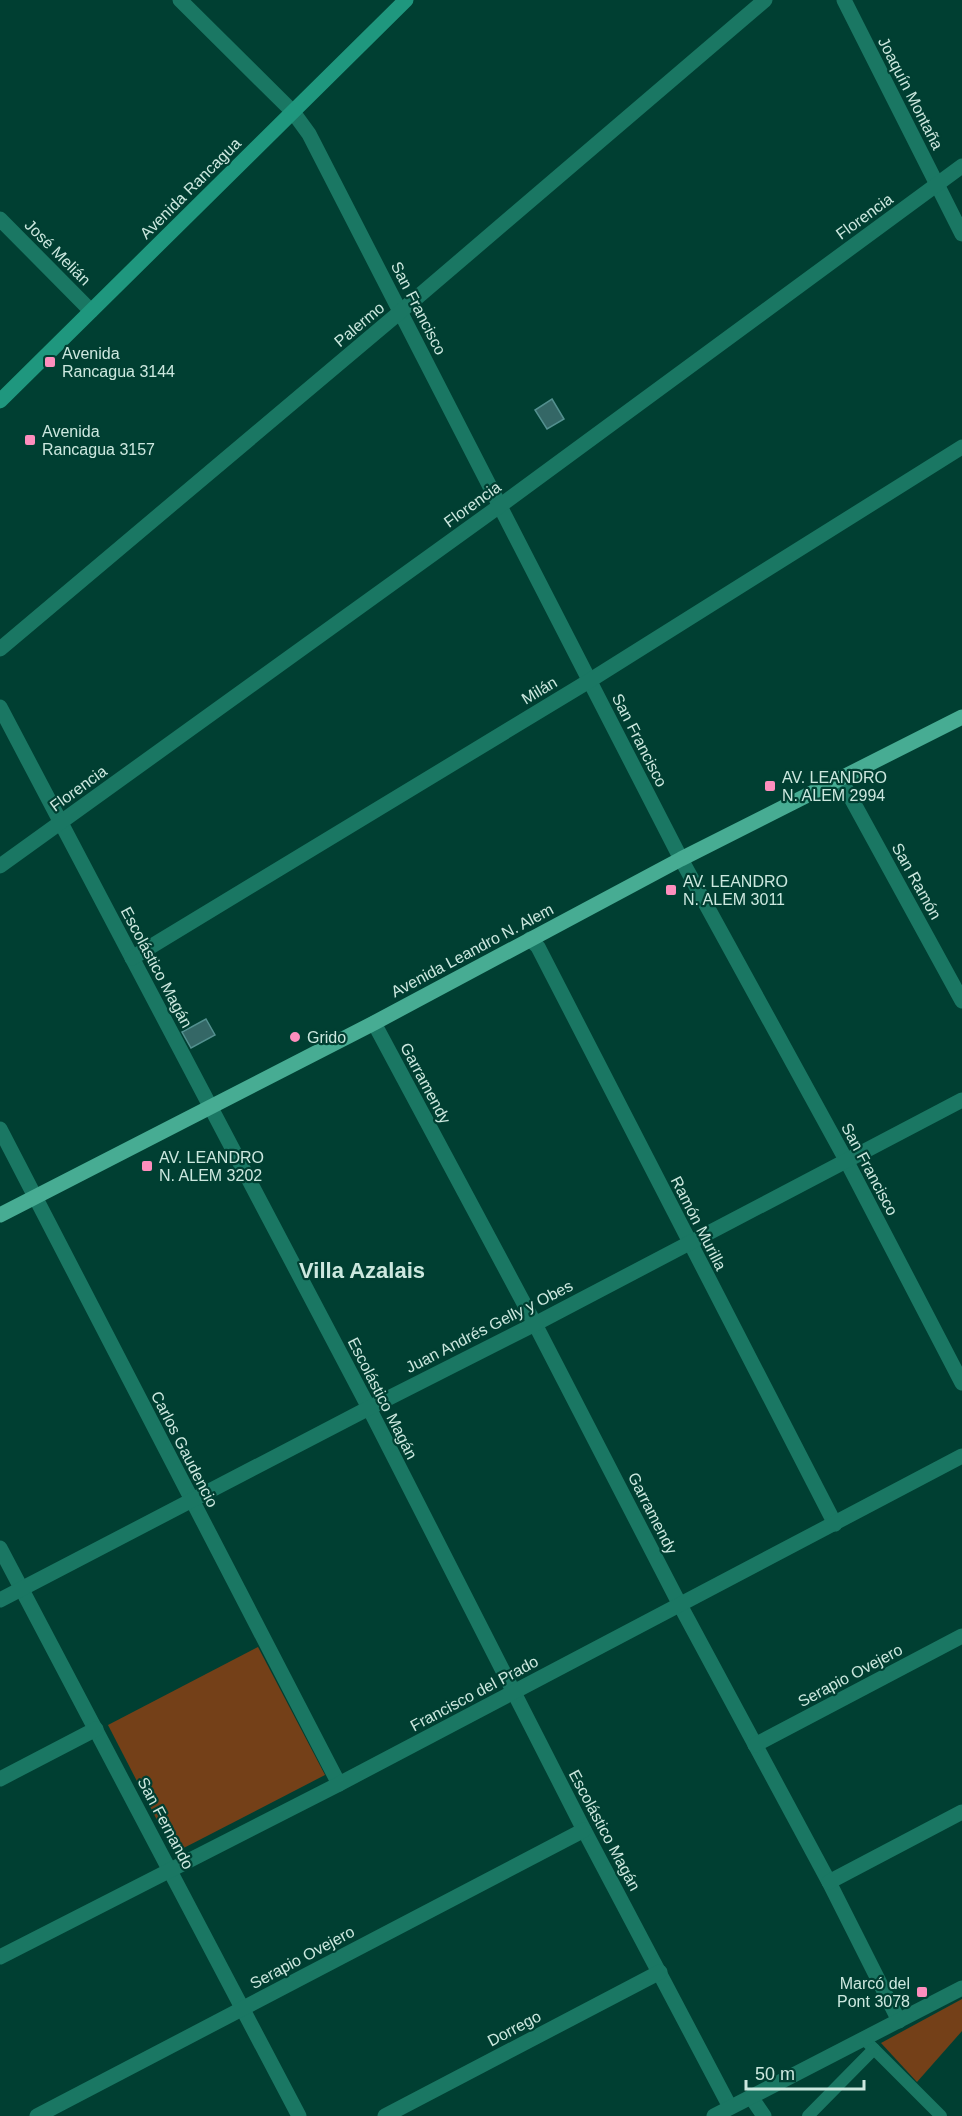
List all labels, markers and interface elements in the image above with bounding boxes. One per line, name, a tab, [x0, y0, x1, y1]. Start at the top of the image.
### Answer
street label: Joaquín Montaña	[875, 34, 946, 152]
street label: Avenida Rancagua	[137, 135, 244, 242]
street label: Florencia	[833, 190, 896, 243]
street label: José Melián	[21, 216, 94, 289]
street label: San Francisco	[388, 259, 449, 358]
street label: Palermo	[331, 299, 388, 350]
place label: Avenida Rancagua 3144	[62, 345, 175, 380]
marker: Avenida Rancagua 3144	[43, 355, 57, 369]
place label: Avenida Rancagua 3157	[42, 423, 155, 458]
marker: Avenida Rancagua 3157	[23, 433, 37, 447]
street label: Florencia	[441, 478, 504, 531]
street label: Milán	[518, 673, 560, 708]
street label: San Francisco	[609, 691, 670, 790]
street label: Florencia	[47, 762, 110, 815]
place label: AV. LEANDRO N. ALEM 2994	[782, 769, 887, 804]
marker: AV. LEANDRO N. ALEM 2994	[763, 779, 777, 793]
street label: San Ramón	[889, 840, 944, 922]
place label: AV. LEANDRO N. ALEM 3011	[683, 873, 788, 908]
marker: AV. LEANDRO N. ALEM 3011	[664, 883, 678, 897]
street label: Avenida Leandro N. Alem	[388, 900, 556, 1000]
street label: Escolástico Magán	[118, 904, 196, 1031]
place label: Grido	[307, 1029, 346, 1046]
marker: Grido	[288, 1030, 302, 1044]
street label: Garramendy	[397, 1040, 454, 1126]
street label: San Francisco	[838, 1120, 901, 1218]
place label: AV. LEANDRO N. ALEM 3202	[159, 1149, 264, 1184]
marker: AV. LEANDRO N. ALEM 3202	[140, 1159, 154, 1173]
street label: Ramón Murilla	[668, 1173, 730, 1273]
district label: Villa Azalais	[299, 1258, 425, 1283]
street label: Juan Andrés Gelly y Obes	[403, 1277, 575, 1376]
street label: Escolástico Magán	[344, 1335, 421, 1462]
street label: Carlos Gaudencio	[148, 1388, 221, 1510]
street label: Garramendy	[625, 1470, 680, 1557]
street label: Serapio Ovejero	[795, 1641, 905, 1710]
street label: Francisco del Prado	[407, 1652, 541, 1734]
street label: Escolástico Magán	[566, 1767, 644, 1894]
street label: San Fernando	[134, 1774, 197, 1872]
street label: Serapio Ovejero	[247, 1923, 357, 1992]
place label: Marcó del Pont 3078	[837, 1975, 910, 2010]
marker: Marcó del Pont 3078	[915, 1985, 929, 1999]
street label: Dorrego	[485, 2007, 544, 2050]
scale bar	[746, 2053, 864, 2091]
text: 50 m	[755, 2064, 795, 2084]

